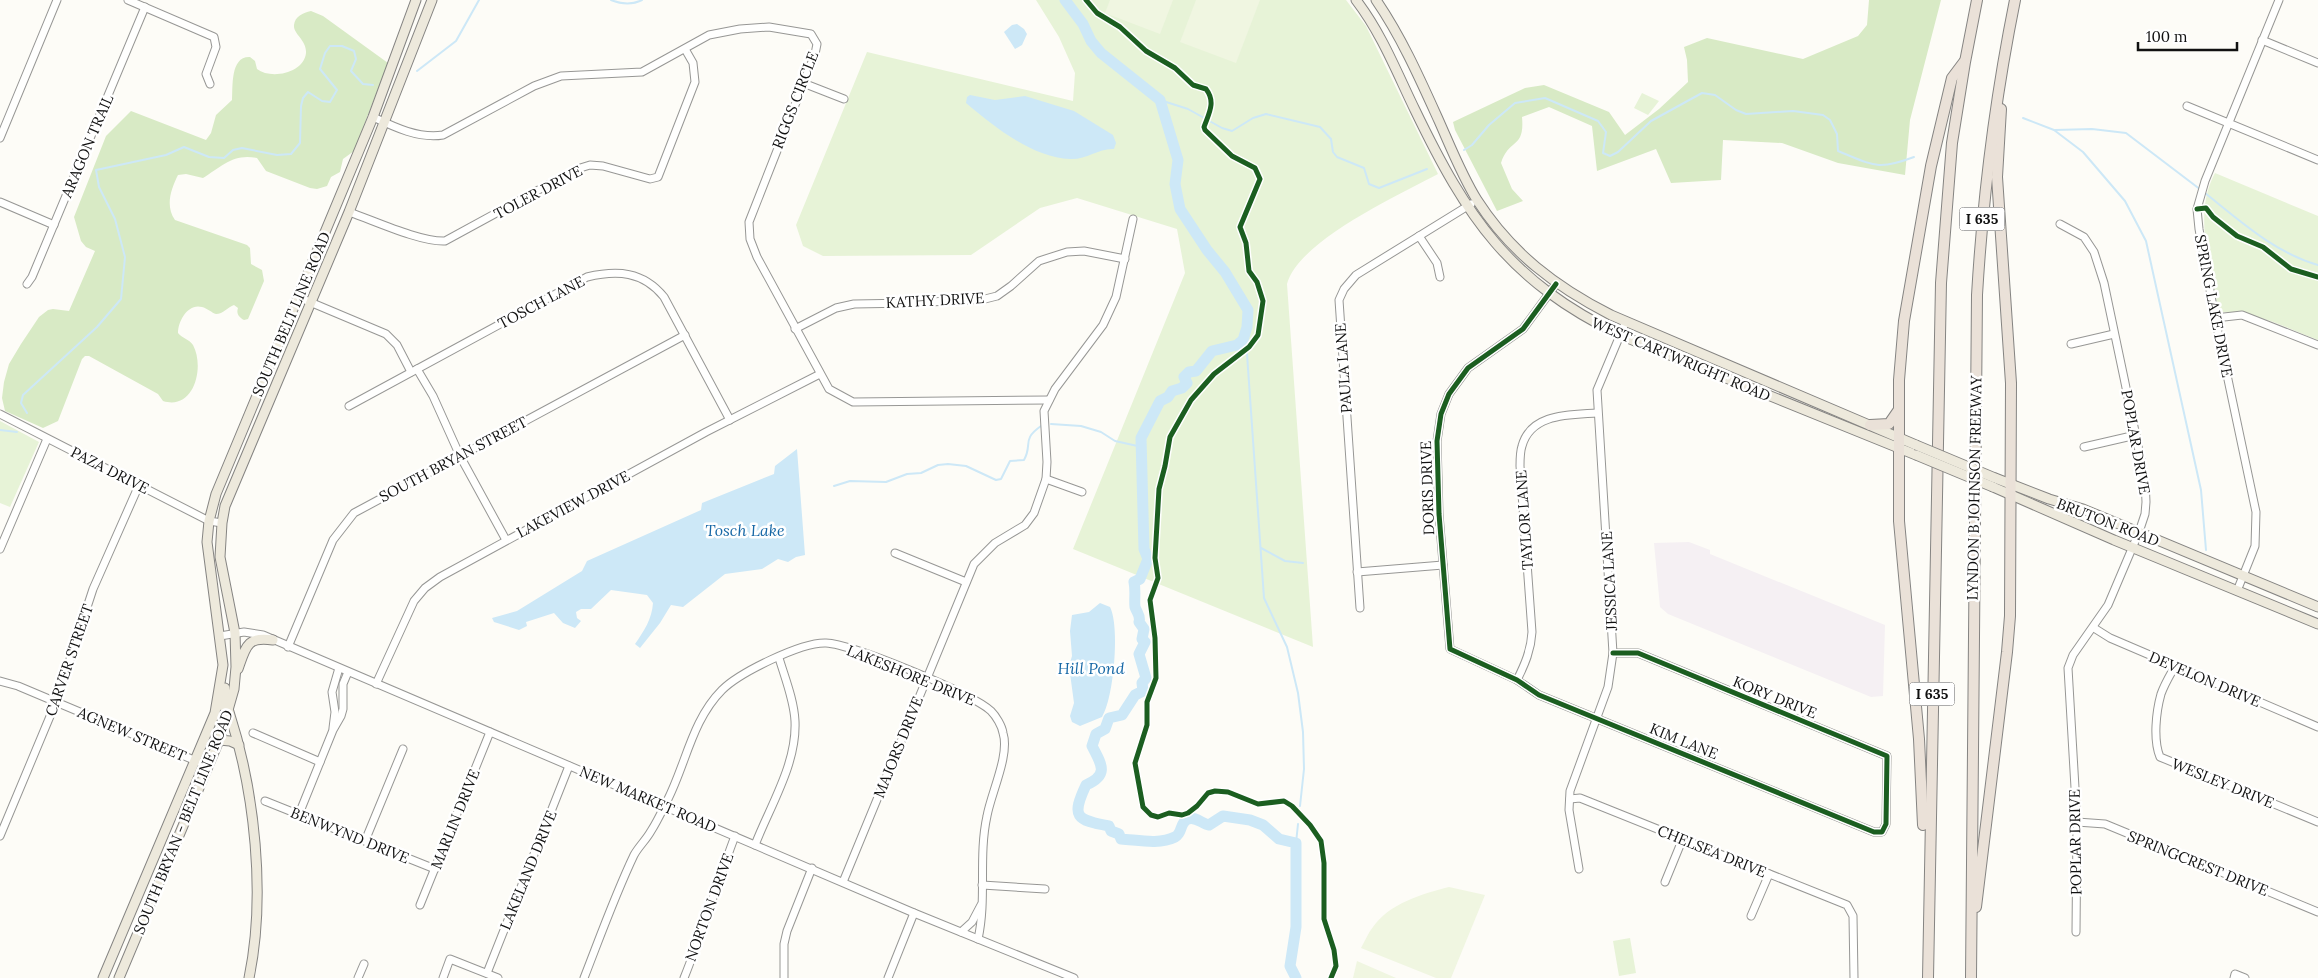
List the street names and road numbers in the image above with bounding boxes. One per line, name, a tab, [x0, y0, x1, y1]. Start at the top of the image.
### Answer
street label: RIGGS CIRCLE	[768, 49, 822, 151]
street label: ARAGON TRAIL	[56, 91, 117, 201]
street label: TOLER DRIVE	[491, 161, 585, 223]
road number: I 635	[1960, 208, 2004, 230]
street label: SOUTH BELT LINE ROAD	[248, 229, 334, 399]
street label: SPRING LAKE DRIVE	[2191, 233, 2237, 379]
street label: TOSCH LANE	[494, 271, 588, 333]
street label: KATHY DRIVE	[885, 288, 985, 312]
street label: WEST CARTWRIGHT ROAD	[1589, 313, 1773, 405]
street label: PAULA LANE	[1330, 322, 1356, 414]
street label: LYNDON B JOHNSON FREEWAY	[1963, 375, 1985, 601]
street label: POPLAR DRIVE	[2117, 388, 2155, 496]
street label: SOUTH BRYAN STREET	[376, 412, 531, 506]
street label: DORIS DRIVE	[1416, 440, 1438, 536]
street label: PAZA DRIVE	[68, 442, 152, 498]
street label: LAKEVIEW DRIVE	[513, 466, 633, 542]
street label: TAYLOR LANE	[1511, 469, 1537, 571]
street label: BRUTON ROAD	[2054, 494, 2162, 550]
street label: JESSICA LANE	[1597, 531, 1621, 632]
street label: CARVER STREET	[41, 601, 97, 719]
street label: LAKESHORE DRIVE	[844, 641, 978, 709]
street label: DEVELON DRIVE	[2146, 647, 2264, 711]
street label: KORY DRIVE	[1730, 672, 1820, 722]
road number: I 635	[1910, 682, 1954, 706]
street label: MAJORS DRIVE	[869, 694, 927, 800]
street label: AGNEW STREET	[74, 702, 190, 766]
street label: SOUTH BRYAN - BELT LINE ROAD	[129, 707, 237, 937]
street label: KIM LANE	[1647, 719, 1721, 763]
street label: WESLEY DRIVE	[2169, 754, 2277, 812]
street label: NEW MARKET ROAD	[577, 762, 719, 836]
street label: MARLIN DRIVE	[426, 766, 484, 872]
street label: POPLAR DRIVE	[2065, 789, 2085, 895]
street label: BENWYND DRIVE	[288, 803, 412, 867]
street label: LAKELAND DRIVE	[495, 807, 561, 933]
street label: CHELSEA DRIVE	[1655, 820, 1769, 882]
street label: SPRINGCREST DRIVE	[2125, 826, 2271, 900]
street label: NORTON DRIVE	[681, 850, 737, 964]

